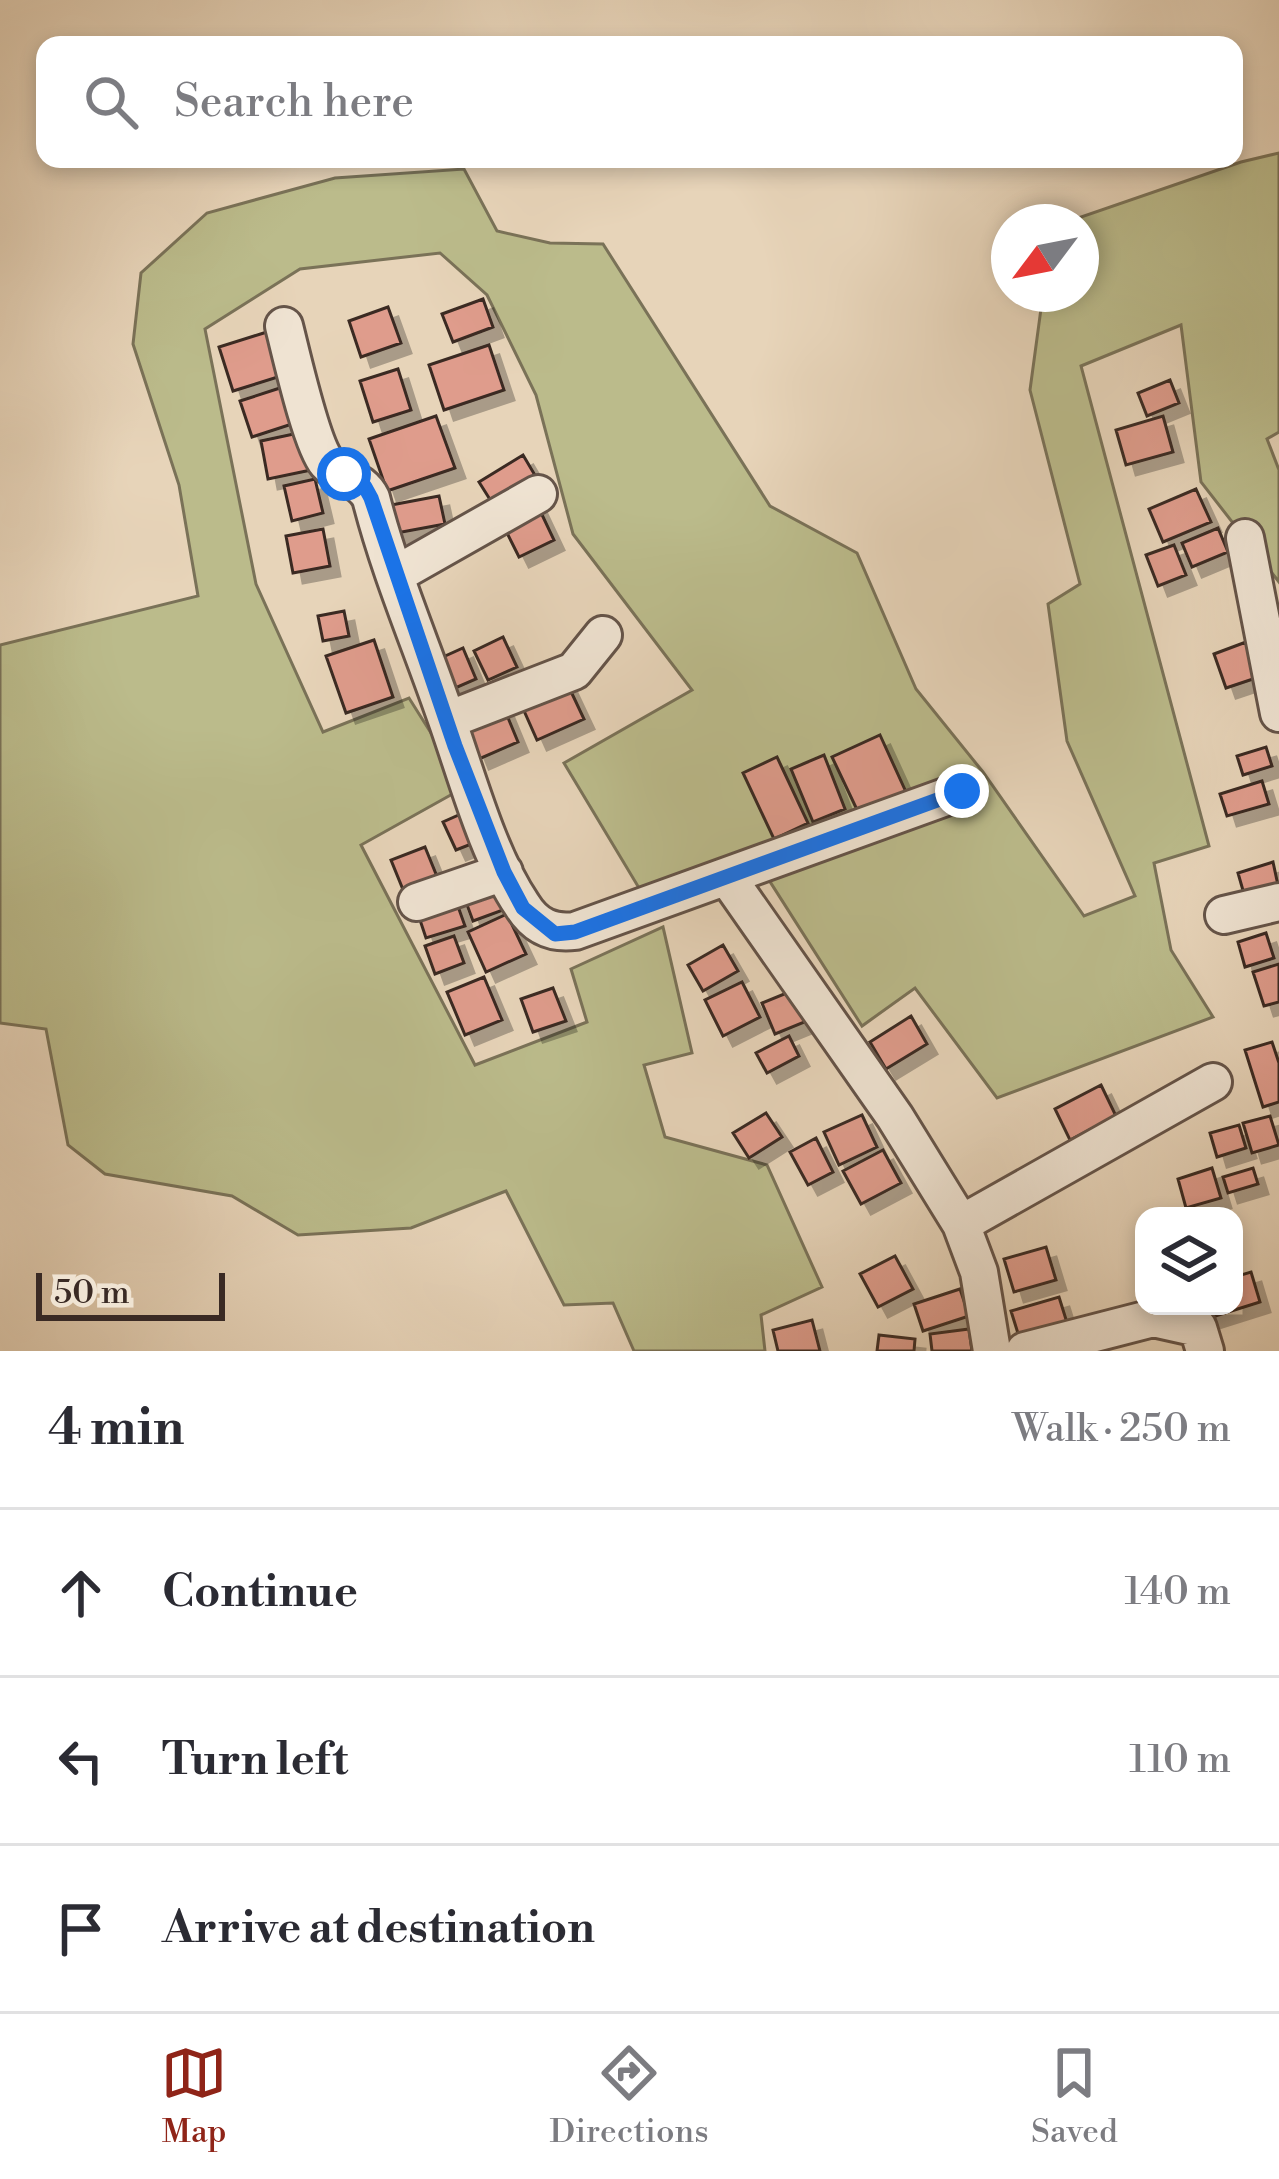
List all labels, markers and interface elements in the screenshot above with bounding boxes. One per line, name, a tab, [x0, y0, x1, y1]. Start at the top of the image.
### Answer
search box	[36, 36, 1243, 168]
icon: search	[78, 69, 144, 135]
text: Search here	[174, 74, 414, 131]
north arrow	[991, 204, 1099, 312]
route start	[317, 447, 371, 501]
route end	[935, 764, 989, 818]
map controls	[1135, 1207, 1243, 1315]
button: layers	[1135, 1207, 1243, 1315]
scale bar	[36, 1267, 225, 1320]
text: 50 m	[54, 1273, 130, 1314]
text: 4 min	[48, 1397, 184, 1461]
text: Walk · 250 m	[1012, 1405, 1231, 1454]
icon: ahead	[48, 1560, 114, 1626]
text: Continue	[162, 1564, 358, 1621]
text: 140 m	[1124, 1568, 1231, 1617]
icon: left	[48, 1728, 114, 1794]
text: Turn left	[162, 1732, 348, 1789]
text: 110 m	[1129, 1736, 1231, 1785]
icon: arrive	[48, 1896, 114, 1962]
text: Arrive at destination	[162, 1900, 595, 1957]
tab: Map	[161, 2040, 227, 2153]
tab: Directions	[550, 2040, 709, 2153]
tab: Saved	[1031, 2040, 1118, 2153]

